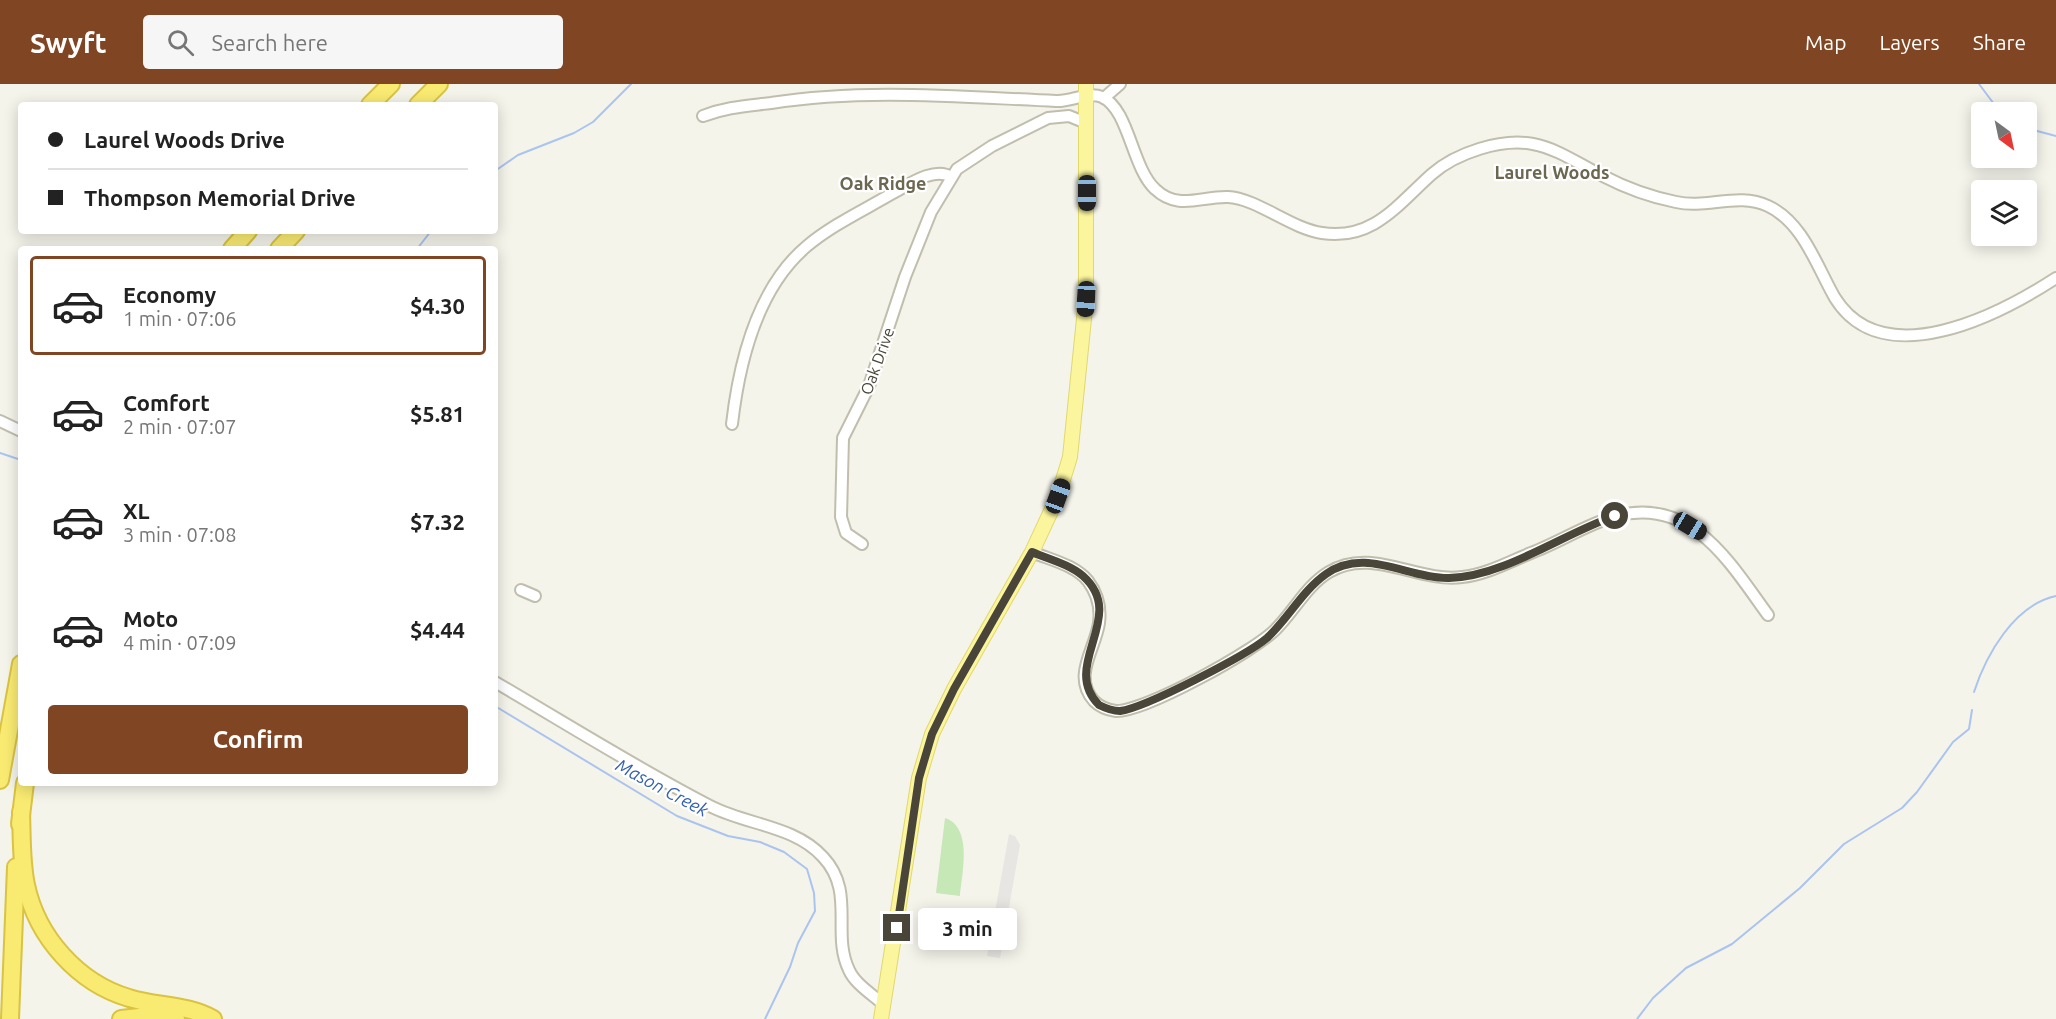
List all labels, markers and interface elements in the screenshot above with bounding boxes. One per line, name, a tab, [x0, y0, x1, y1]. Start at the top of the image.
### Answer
search box	[143, 15, 563, 69]
icon: search	[164, 26, 197, 59]
text: Swyft	[30, 27, 107, 58]
text: Search here	[212, 30, 328, 55]
text: Map	[1805, 30, 1846, 54]
text: Layers	[1879, 30, 1940, 54]
text: Share	[1973, 30, 2026, 54]
north arrow	[1971, 102, 2037, 168]
map controls	[1971, 102, 2037, 246]
text: Laurel Woods Drive	[84, 127, 285, 152]
district label: Laurel Woods	[1494, 162, 1610, 182]
district label: Oak Ridge	[840, 173, 926, 193]
car	[1078, 175, 1096, 211]
button: layers	[1971, 180, 2037, 246]
text: Thompson Memorial Drive	[84, 185, 356, 210]
icon: car	[51, 279, 105, 333]
car	[1076, 281, 1096, 317]
text: Economy	[123, 282, 216, 307]
text: $4.30	[410, 293, 465, 318]
text: 1 min · 07:06	[123, 307, 237, 330]
street label: Oak Drive	[857, 325, 897, 397]
icon: car	[51, 387, 105, 441]
text: Comfort	[123, 390, 210, 415]
text: $5.81	[410, 401, 465, 426]
text: 2 min · 07:07	[123, 415, 237, 438]
car	[1043, 476, 1073, 516]
icon: car	[51, 495, 105, 549]
text: XL	[123, 498, 150, 523]
route start	[1601, 502, 1628, 529]
text: $7.32	[410, 509, 465, 534]
car	[1670, 509, 1710, 543]
text: 3 min · 07:08	[123, 523, 237, 546]
icon: car	[51, 603, 105, 657]
text: Moto	[123, 606, 178, 631]
text: $4.44	[410, 617, 465, 642]
text: 4 min · 07:09	[123, 631, 237, 654]
button: Confirm	[48, 705, 468, 774]
water label: Mason Creek	[613, 754, 713, 820]
callout: 3 min	[918, 907, 1017, 949]
route end	[883, 914, 910, 941]
text: 3 min	[942, 917, 993, 940]

